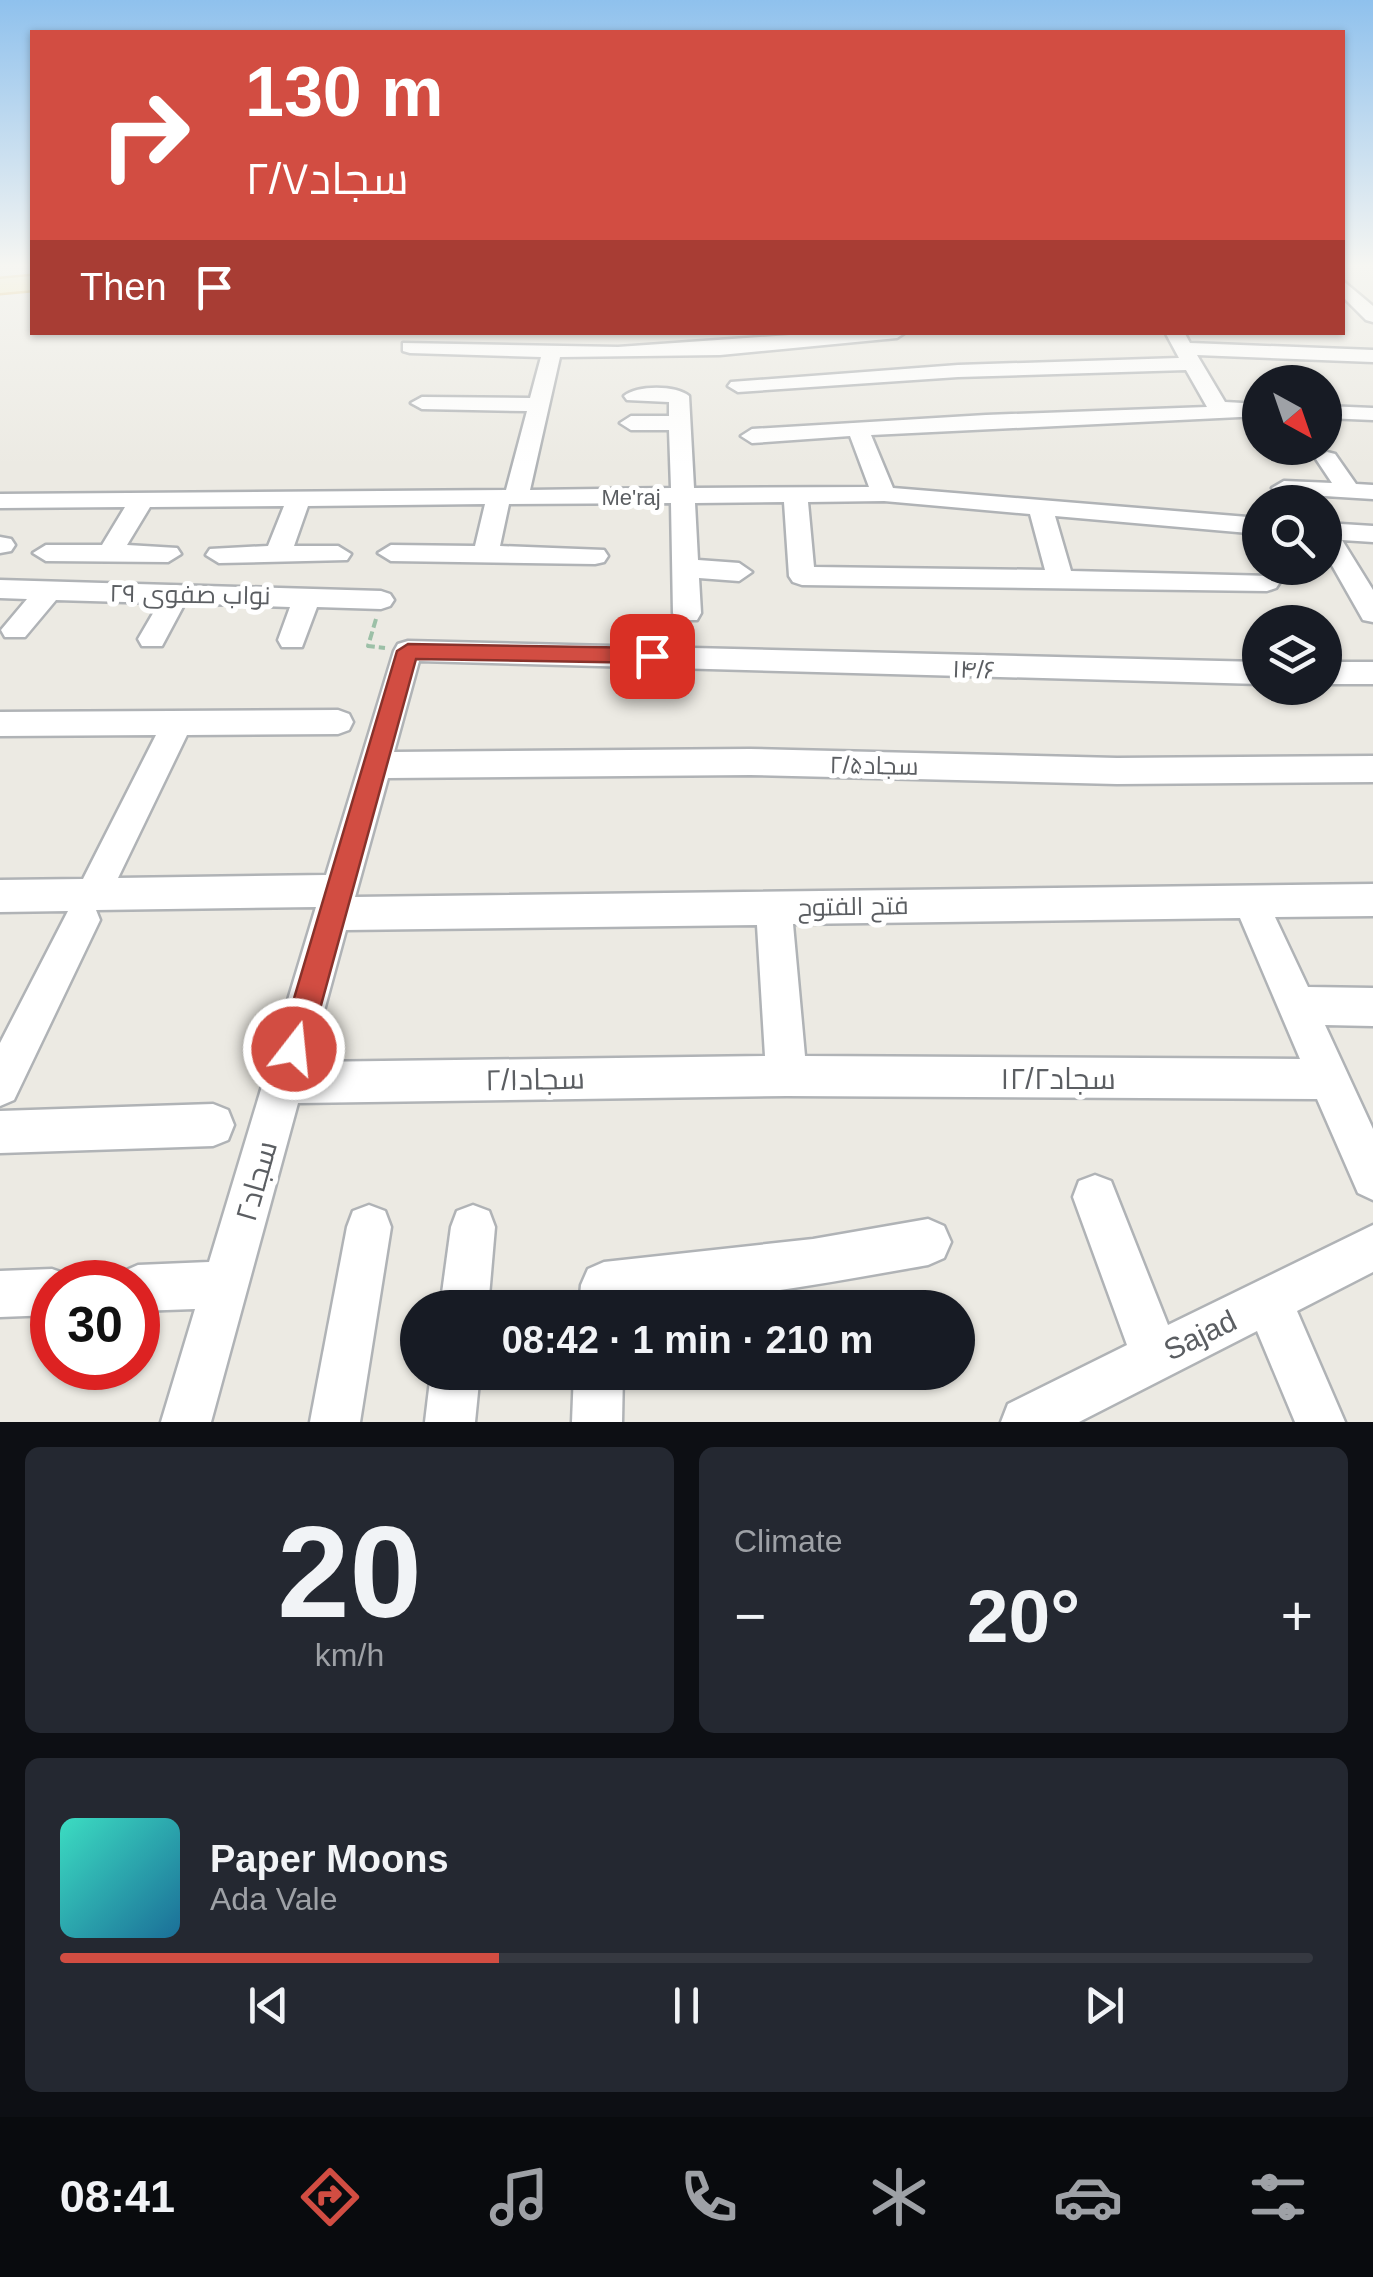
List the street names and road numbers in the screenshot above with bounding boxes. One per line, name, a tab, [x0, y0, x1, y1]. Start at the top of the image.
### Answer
street label: Me'raj	[601, 485, 661, 510]
street label: نواب صفوی ۲۹	[109, 579, 271, 610]
street label: ۱۴/۶	[952, 654, 996, 684]
street label: ۲/۵سجاد	[829, 750, 919, 780]
street label: فتح الفتوح	[797, 891, 909, 924]
street label: ۲/۱سجاد	[485, 1062, 585, 1096]
street label: ۱۲/۲سجاد	[1000, 1062, 1116, 1095]
street label: ۲سجاد	[229, 1137, 283, 1225]
street label: Sajad	[1158, 1303, 1242, 1367]

